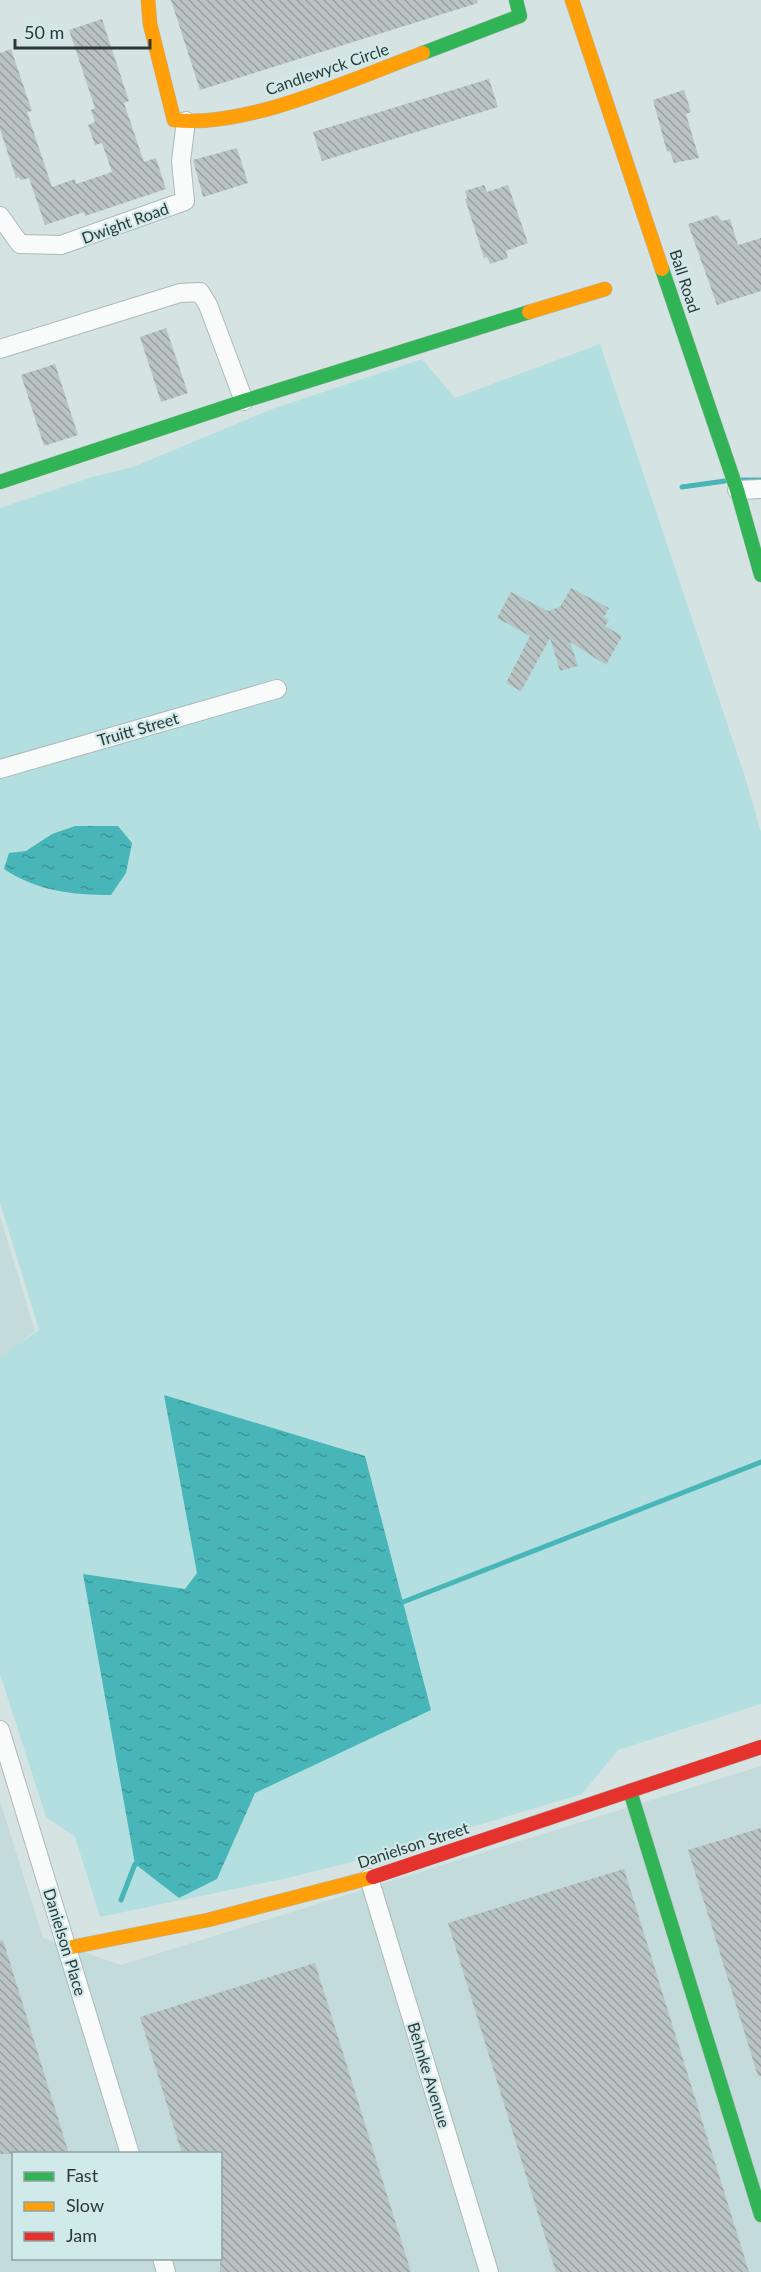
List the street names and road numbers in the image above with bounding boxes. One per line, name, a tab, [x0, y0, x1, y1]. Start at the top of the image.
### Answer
street label: Candlewyck Circle	[263, 39, 391, 99]
street label: Dwight Road	[79, 198, 171, 247]
street label: Ball Road	[666, 247, 705, 315]
street label: Truitt Street	[95, 708, 181, 749]
street label: Danielson Street	[355, 1817, 471, 1871]
street label: Danielson Place	[40, 1886, 91, 1998]
street label: Behnke Avenue	[404, 2020, 455, 2130]

